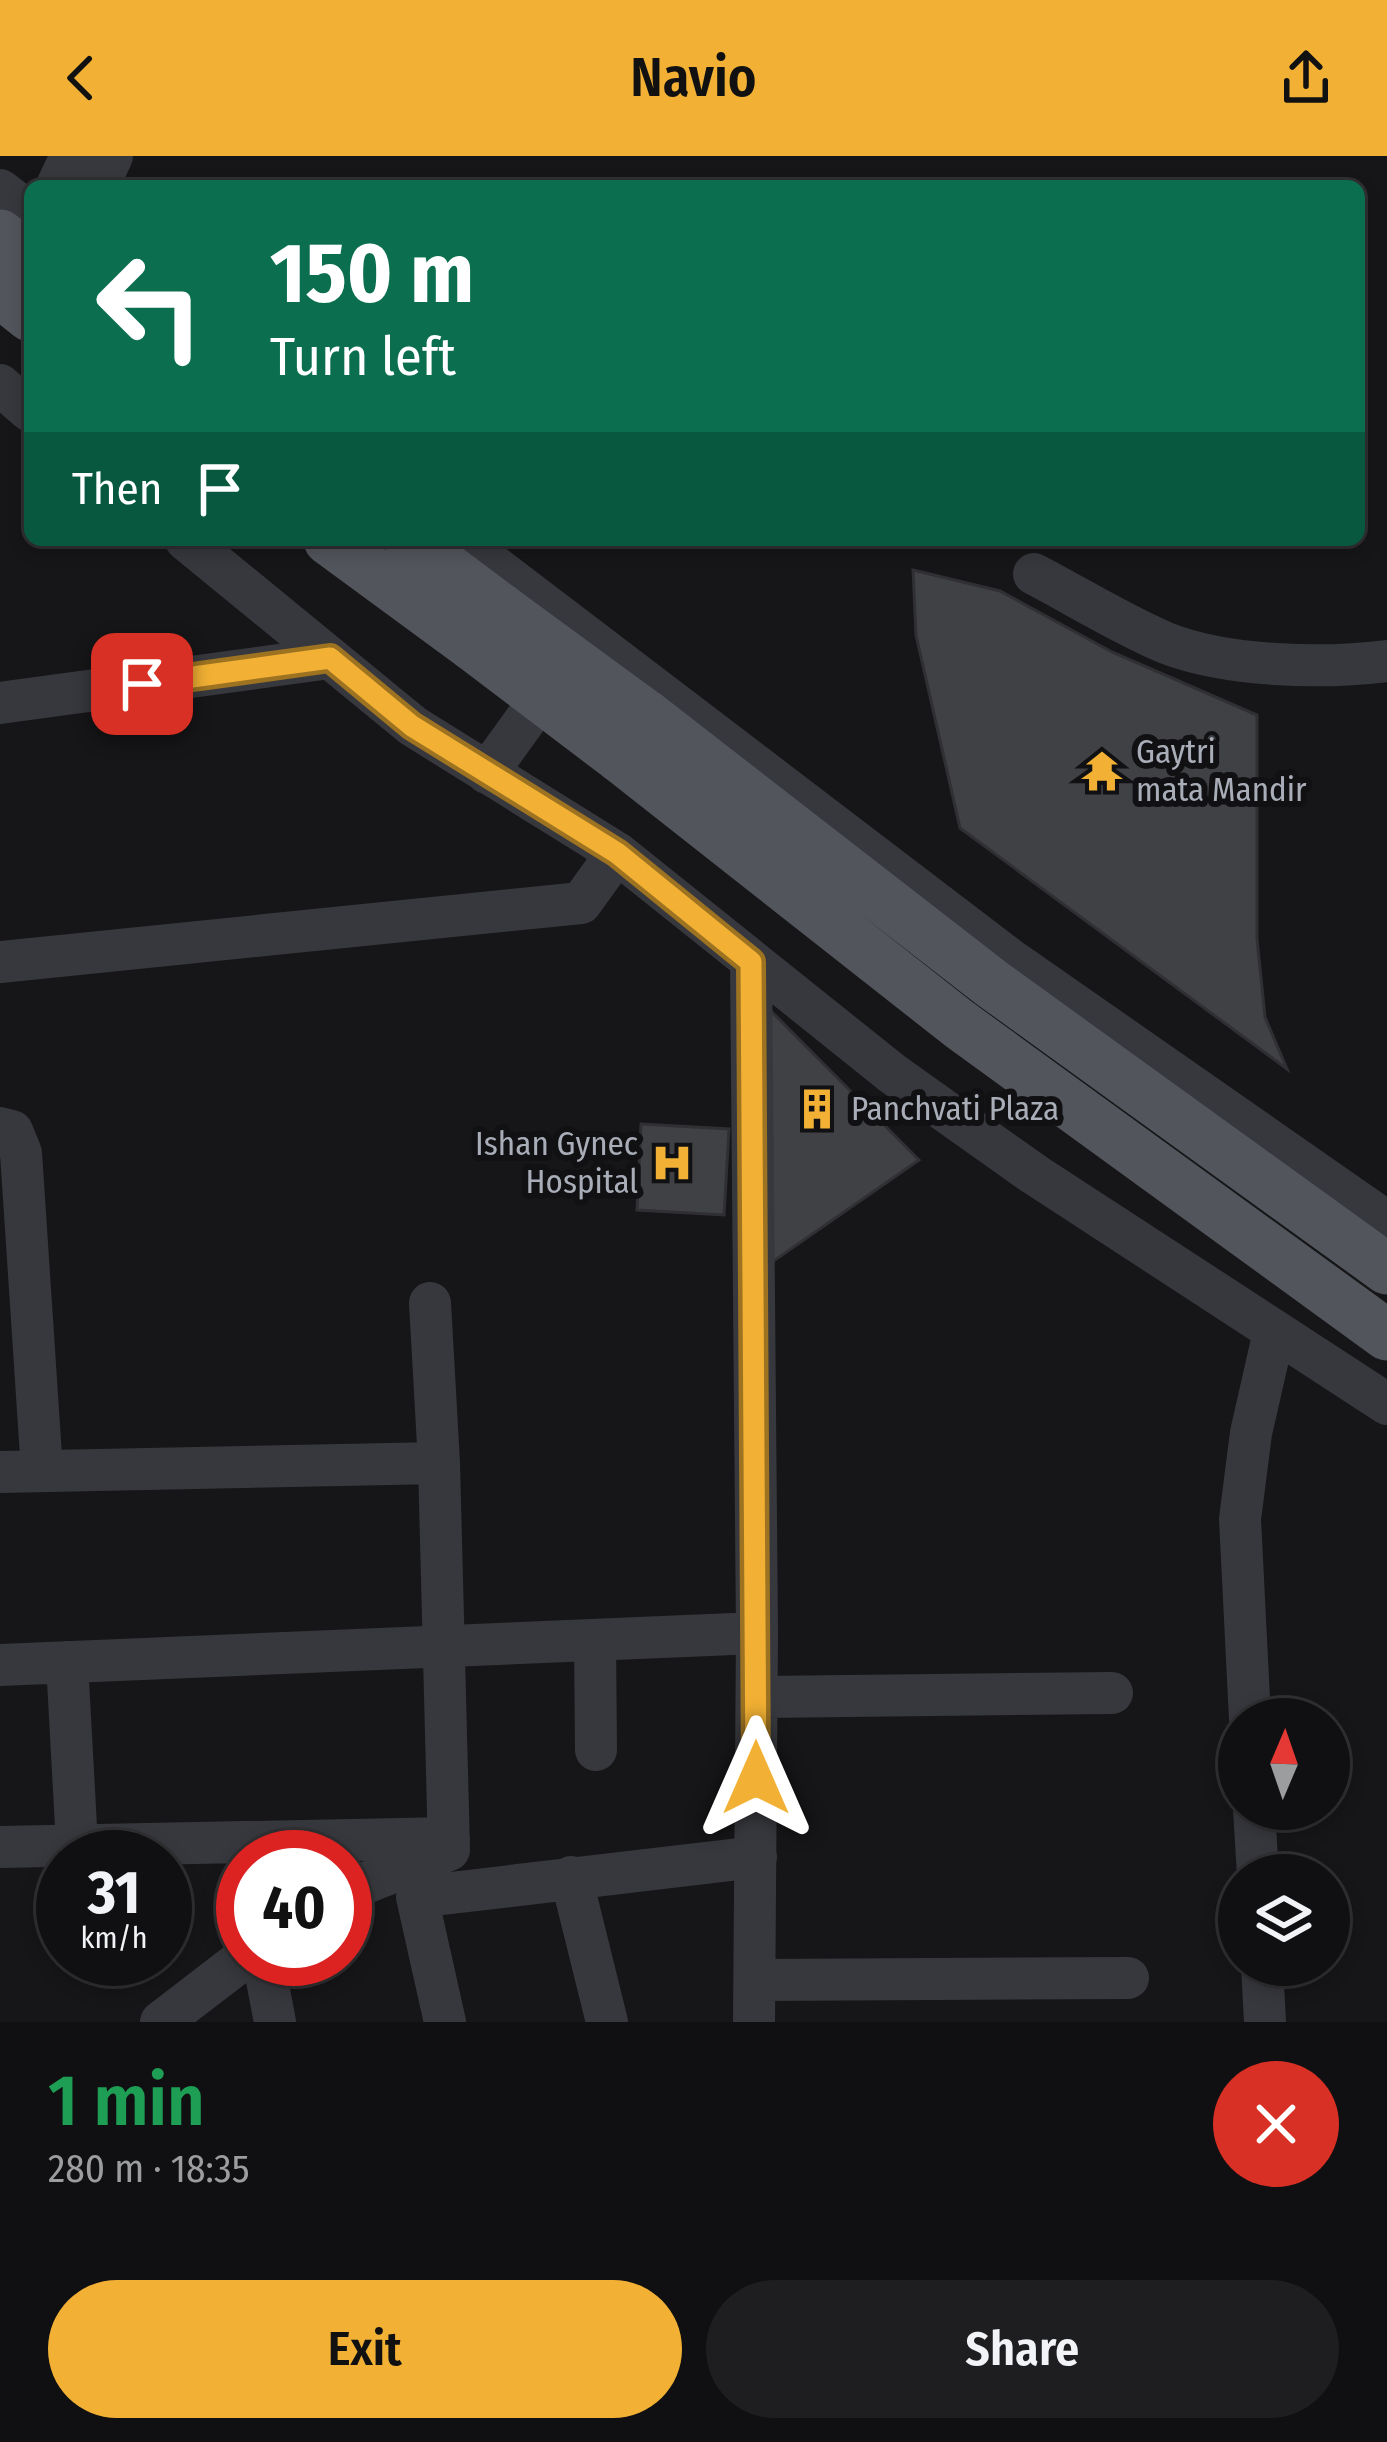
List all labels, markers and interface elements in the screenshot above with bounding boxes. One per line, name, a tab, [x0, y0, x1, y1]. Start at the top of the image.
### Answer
icon: back	[48, 45, 114, 111]
icon: share	[1273, 45, 1339, 111]
text: Navio	[630, 46, 757, 110]
text: 150 m	[270, 223, 474, 324]
icon: left	[72, 228, 228, 384]
text: Turn left	[270, 325, 456, 389]
icon: arrive	[187, 456, 253, 522]
text: Then	[72, 462, 163, 516]
pin	[91, 633, 193, 735]
icon: arrive	[109, 651, 175, 717]
place label: Gaytri mata Mandir	[1136, 732, 1307, 810]
temple icon: Gaytri mata Mandir	[1079, 748, 1125, 794]
building icon: Panchvati Plaza	[794, 1086, 840, 1132]
place label: Panchvati Plaza	[851, 1089, 1059, 1129]
place label: Ishan Gynec Hospital	[475, 1124, 638, 1202]
hospital icon: Ishan Gynec Hospital	[649, 1140, 695, 1186]
north arrow	[1218, 1698, 1350, 1830]
map controls	[1218, 1698, 1350, 1986]
position arrow	[693, 1715, 819, 1841]
speed limit sign: 40	[216, 1830, 372, 1986]
button: layers	[1218, 1854, 1350, 1986]
text: 31	[88, 1857, 140, 1929]
text: km/h	[81, 1920, 147, 1956]
text: 1 min	[48, 2058, 205, 2144]
button: close	[1213, 2061, 1339, 2187]
text: 280 m · 18:35	[48, 2146, 250, 2192]
button: Exit	[48, 2280, 682, 2418]
button: Share	[706, 2280, 1339, 2418]

